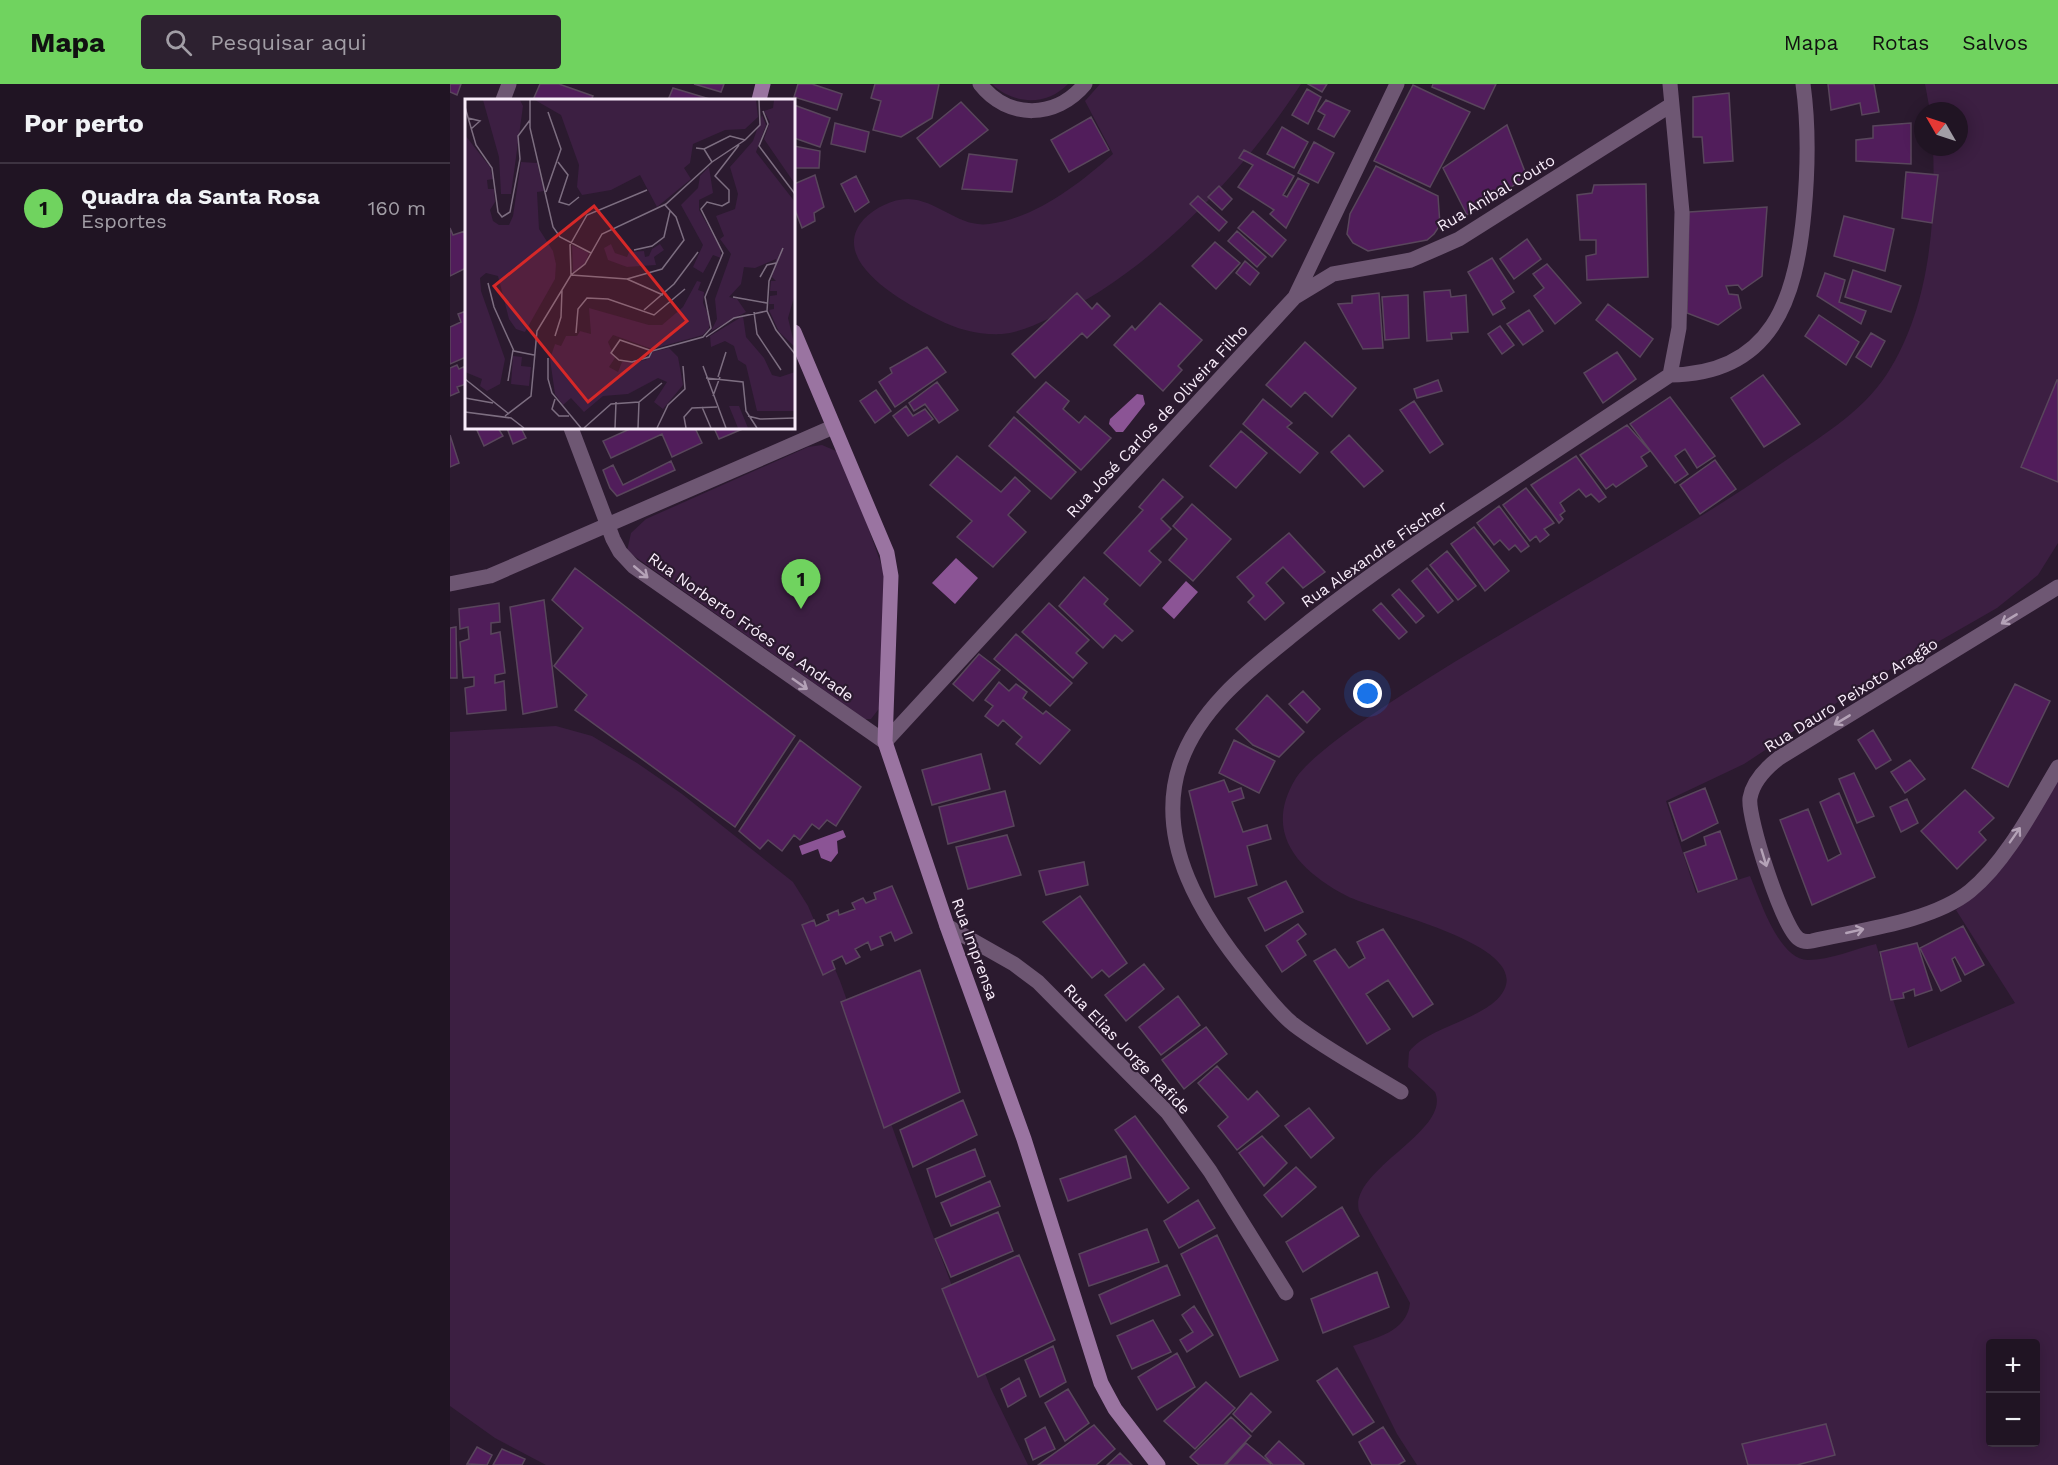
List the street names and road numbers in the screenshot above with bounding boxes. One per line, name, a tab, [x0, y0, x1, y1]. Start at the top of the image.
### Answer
street label: Rua Aníbal Couto	[1434, 150, 1558, 236]
street label: Rua José Carlos de Oliveira Filho	[1062, 320, 1252, 522]
street label: Rua Alexandre Fischer	[1297, 496, 1451, 612]
street label: Rua Norberto Fróes de Andrade	[645, 548, 857, 706]
street label: Rua Dauro Peixoto Aragão	[1761, 634, 1941, 756]
street label: Rua Imprensa	[948, 895, 1002, 1003]
street label: Rua Elias Jorge Rafide	[1060, 980, 1194, 1118]

